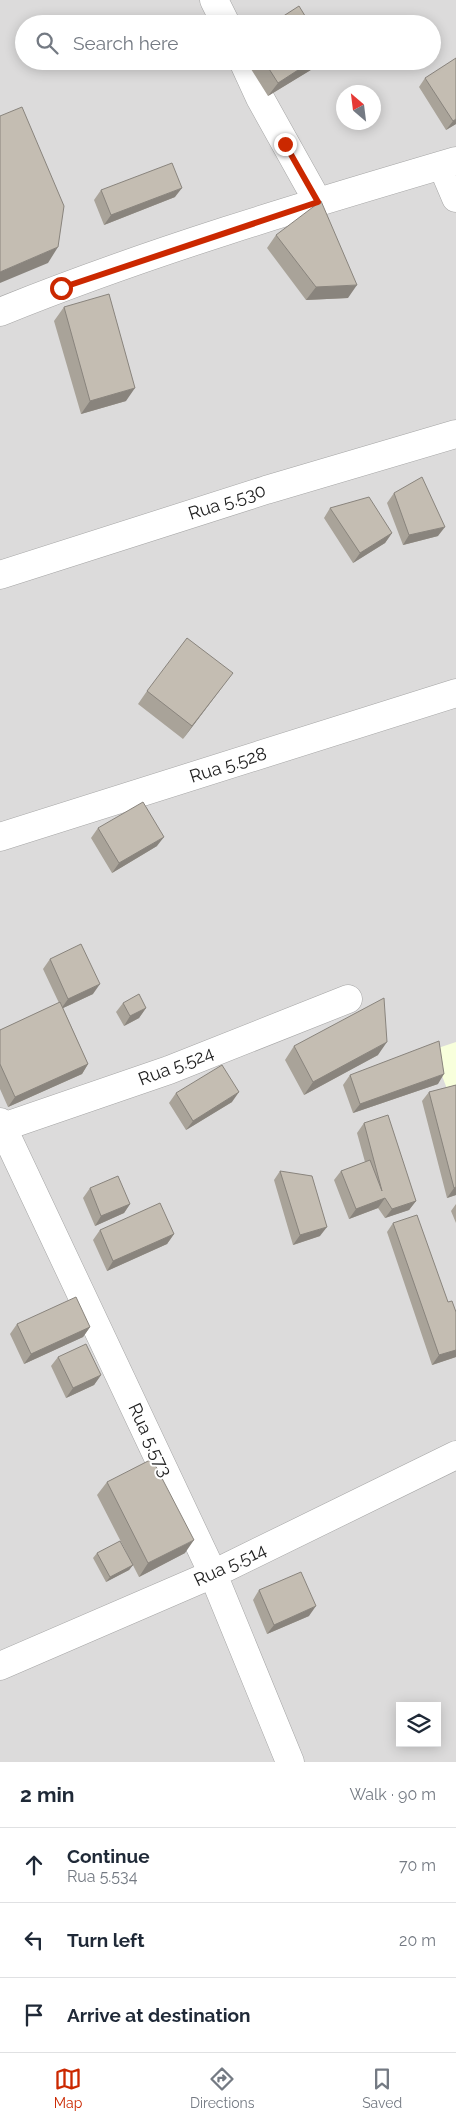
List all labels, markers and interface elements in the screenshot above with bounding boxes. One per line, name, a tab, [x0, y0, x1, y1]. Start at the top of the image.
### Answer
search box	[15, 15, 441, 70]
icon: search	[33, 29, 61, 57]
text: Search here	[73, 32, 179, 54]
north arrow	[336, 85, 381, 130]
route end	[274, 133, 297, 156]
route start	[50, 277, 73, 300]
street label: Rua 5.530	[185, 479, 268, 524]
street label: Rua 5.528	[187, 742, 269, 787]
street label: Rua 5.524	[135, 1042, 217, 1089]
street label: Rua 5.573	[124, 1400, 177, 1480]
street label: Rua 5.514	[190, 1539, 269, 1590]
map controls	[396, 1702, 441, 1747]
button: layers	[396, 1702, 441, 1747]
text: 2 min	[20, 1782, 74, 1807]
text: Walk · 90 m	[349, 1785, 436, 1804]
text: Continue	[67, 1845, 150, 1867]
icon: ahead	[20, 1851, 48, 1879]
text: 70 m	[399, 1856, 436, 1875]
text: Rua 5.534	[67, 1867, 137, 1886]
icon: left	[20, 1926, 48, 1954]
text: Turn left	[67, 1929, 144, 1951]
text: 20 m	[399, 1931, 436, 1950]
icon: arrive	[20, 2001, 48, 2029]
text: Arrive at destination	[67, 2004, 251, 2026]
tab: Map	[54, 2065, 82, 2111]
tab: Directions	[190, 2065, 255, 2111]
tab: Saved	[362, 2065, 402, 2111]

